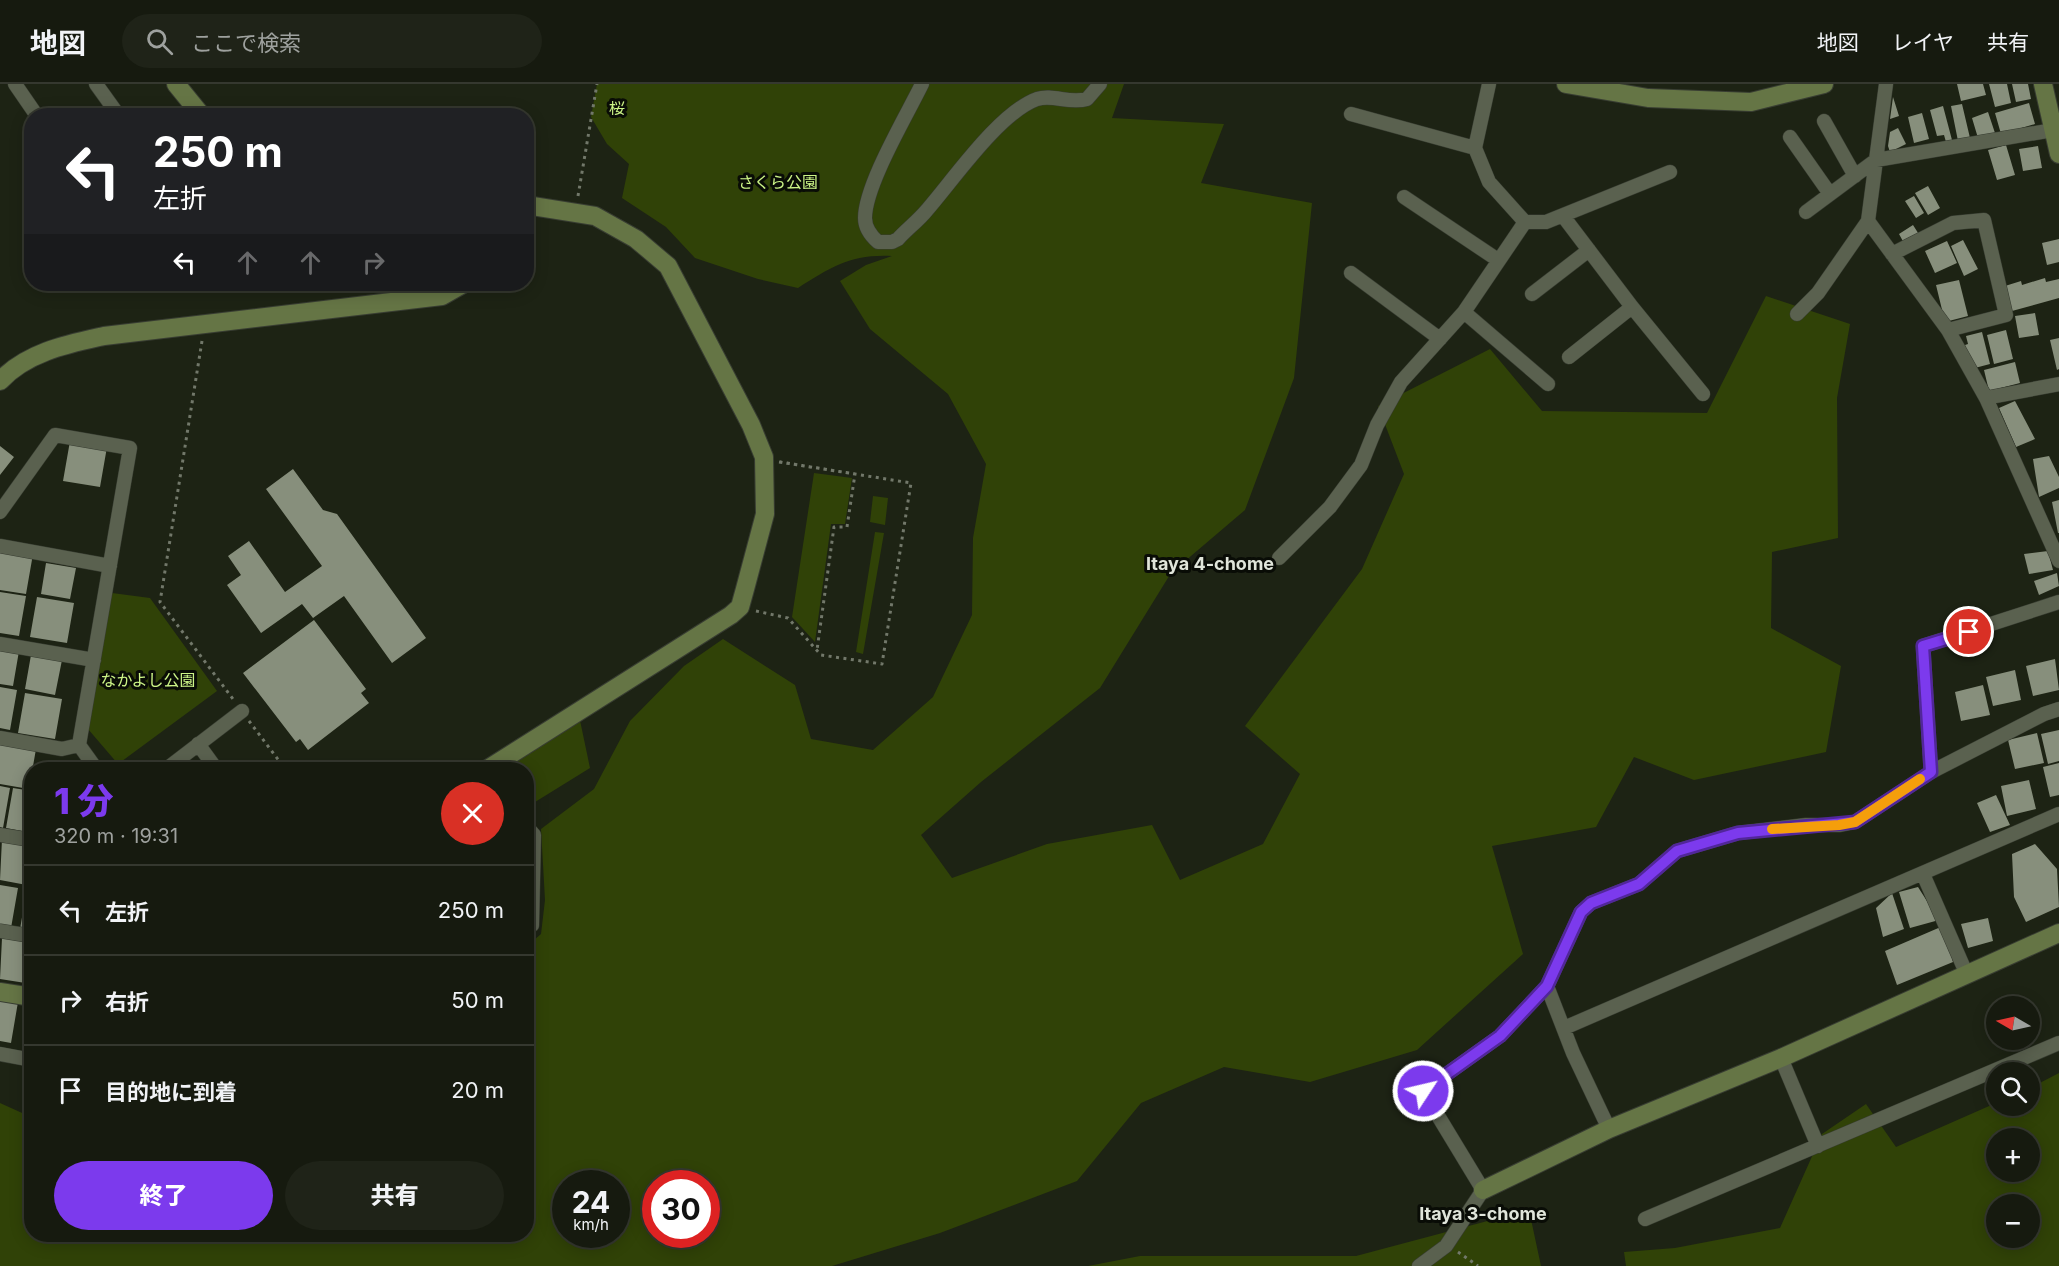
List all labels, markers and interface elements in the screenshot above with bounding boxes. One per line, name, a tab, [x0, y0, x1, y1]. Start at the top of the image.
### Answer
search box	[122, 14, 542, 68]
icon: search	[143, 25, 176, 58]
text: 地図	[30, 26, 86, 60]
text: ここで検索	[191, 30, 301, 56]
text: 地図	[1817, 30, 1859, 55]
text: レイヤ	[1892, 30, 1954, 55]
text: 共有	[1987, 30, 2029, 55]
park label: 桜	[609, 98, 625, 118]
text: 250 m	[153, 126, 283, 177]
icon: left	[54, 132, 132, 210]
park label: さくら公園	[738, 172, 818, 192]
text: 左折	[153, 182, 207, 215]
icon: left	[168, 246, 201, 279]
icon: ahead	[231, 246, 264, 279]
icon: ahead	[294, 246, 327, 279]
icon: right	[357, 246, 390, 279]
district label: Itaya 4-chome	[1146, 553, 1274, 574]
pin	[1943, 606, 1994, 657]
icon: arrive	[1952, 615, 1985, 648]
park label: なかよし公園	[100, 670, 196, 690]
text: 1 分	[54, 779, 114, 823]
button: close	[441, 782, 504, 845]
text: 320 m · 19:31	[54, 824, 178, 848]
icon: left	[54, 894, 87, 927]
text: 250 m	[438, 897, 504, 923]
text: 左折	[105, 899, 149, 925]
icon: right	[54, 984, 87, 1017]
text: 50 m	[451, 987, 504, 1013]
text: 右折	[105, 989, 149, 1015]
north arrow	[1986, 996, 2040, 1050]
map controls	[1986, 996, 2040, 1248]
position arrow	[1391, 1059, 1455, 1123]
button: search	[1986, 1062, 2040, 1116]
icon: arrive	[54, 1074, 87, 1107]
text: 20 m	[451, 1077, 504, 1103]
text: 目的地に到着	[105, 1079, 237, 1105]
button: +	[1986, 1128, 2040, 1182]
button: 終了	[54, 1161, 273, 1230]
button: 共有	[285, 1161, 504, 1230]
speed limit sign: 30	[642, 1170, 720, 1248]
text: 24	[572, 1184, 610, 1220]
button: −	[1986, 1194, 2040, 1248]
district label: Itaya 3-chome	[1419, 1203, 1547, 1224]
text: km/h	[573, 1215, 609, 1234]

